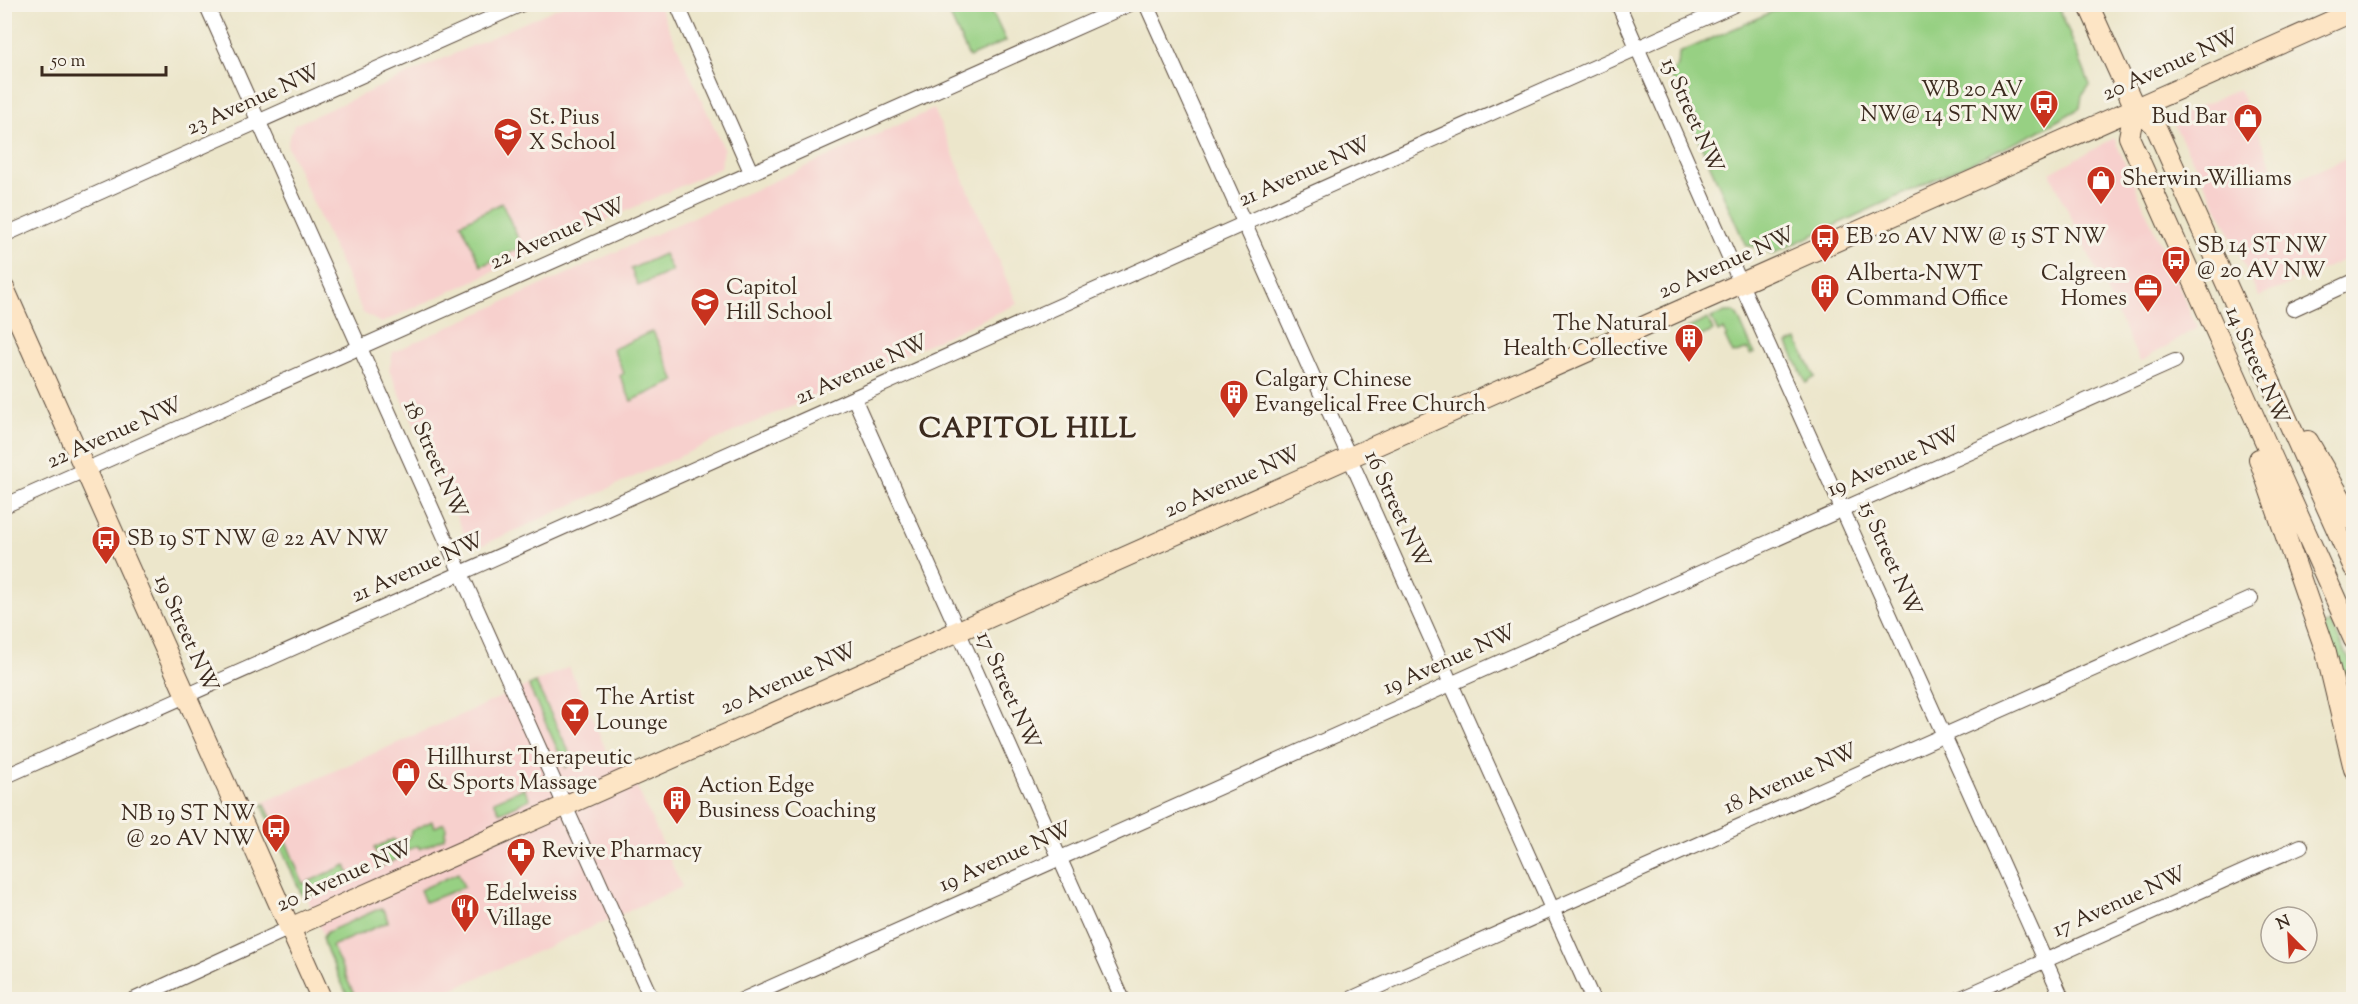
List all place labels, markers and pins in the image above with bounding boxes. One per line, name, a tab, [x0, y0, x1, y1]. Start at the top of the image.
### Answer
place label: WB 20 AV NW@ 14 ST NW	[1860, 75, 2023, 132]
bus stop icon: WB 20 AV NW@ 14 ST NW	[2028, 88, 2060, 130]
place label: Bud Bar	[2151, 102, 2227, 134]
shop icon: Bud Bar	[2232, 102, 2264, 144]
place label: St. Pius X School	[529, 103, 616, 160]
school or university icon: St. Pius X School	[492, 116, 524, 158]
shop icon: Sherwin-Williams	[2085, 164, 2117, 206]
place label: Sherwin-Williams	[2122, 164, 2292, 196]
bus stop icon: EB 20 AV NW @ 15 ST NW	[1809, 222, 1841, 264]
place label: EB 20 AV NW @ 15 ST NW	[1846, 222, 2106, 254]
place label: SB 14 ST NW @ 20 AV NW	[2197, 231, 2327, 288]
bus stop icon: SB 14 ST NW @ 20 AV NW	[2160, 244, 2192, 286]
place label: Alberta-NWT Command Office	[1846, 259, 2008, 316]
place label: Calgreen Homes	[2041, 259, 2127, 316]
building icon: Alberta-NWT Command Office	[1809, 272, 1841, 314]
office icon: Calgreen Homes	[2132, 272, 2164, 314]
place label: Capitol Hill School	[726, 273, 832, 330]
school or university icon: Capitol Hill School	[689, 286, 721, 328]
place label: The Natural Health Collective	[1503, 309, 1668, 366]
building icon: The Natural Health Collective	[1673, 322, 1705, 364]
place label: Calgary Chinese Evangelical Free Church	[1255, 365, 1486, 422]
building icon: Calgary Chinese Evangelical Free Church	[1218, 378, 1250, 420]
bus stop icon: SB 19 ST NW @ 22 AV NW	[90, 524, 122, 566]
place label: SB 19 ST NW @ 22 AV NW	[127, 524, 388, 556]
place label: The Artist Lounge	[596, 683, 695, 740]
bar icon: The Artist Lounge	[559, 696, 591, 738]
place label: Hillhurst Therapeutic & Sports Massage	[427, 743, 633, 800]
shop icon: Hillhurst Therapeutic & Sports Massage	[390, 756, 422, 798]
place label: Action Edge Business Coaching	[698, 771, 876, 828]
building icon: Action Edge Business Coaching	[661, 784, 693, 826]
place label: NB 19 ST NW @ 20 AV NW	[121, 799, 255, 856]
bus stop icon: NB 19 ST NW @ 20 AV NW	[260, 812, 292, 854]
pharmacy icon: Revive Pharmacy	[505, 836, 537, 878]
place label: Revive Pharmacy	[542, 836, 702, 868]
place label: Edelweiss Village	[486, 879, 577, 936]
restaurant icon: Edelweiss Village	[449, 892, 481, 934]

